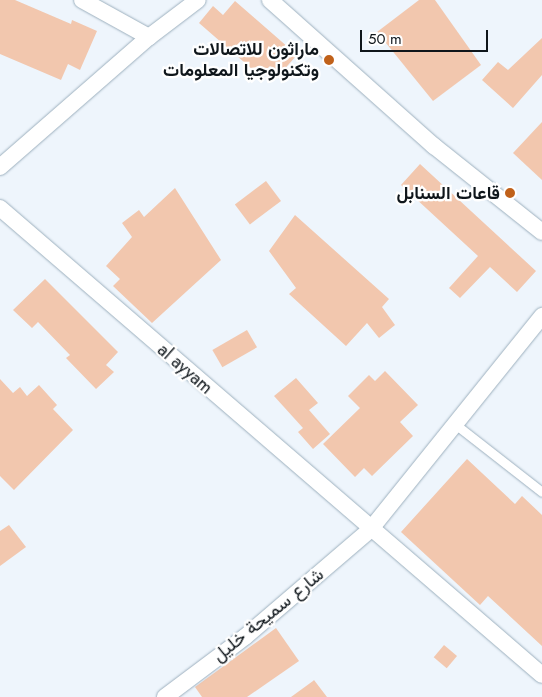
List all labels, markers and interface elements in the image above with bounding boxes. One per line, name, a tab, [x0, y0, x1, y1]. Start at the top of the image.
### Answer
scale bar	[362, 20, 490, 52]
text: 50 m	[368, 28, 402, 50]
place label: ماراثون للاتصالات وتكنولوجيا المعلومات	[163, 39, 319, 82]
marker: ماراثون للاتصالات وتكنولوجيا المعلومات	[323, 54, 335, 66]
place label: قاعات السنابل	[397, 182, 500, 204]
marker: قاعات السنابل	[504, 187, 516, 199]
street label: al ayyam	[153, 339, 217, 399]
street label: شارع سميحة خليل	[208, 564, 328, 666]

